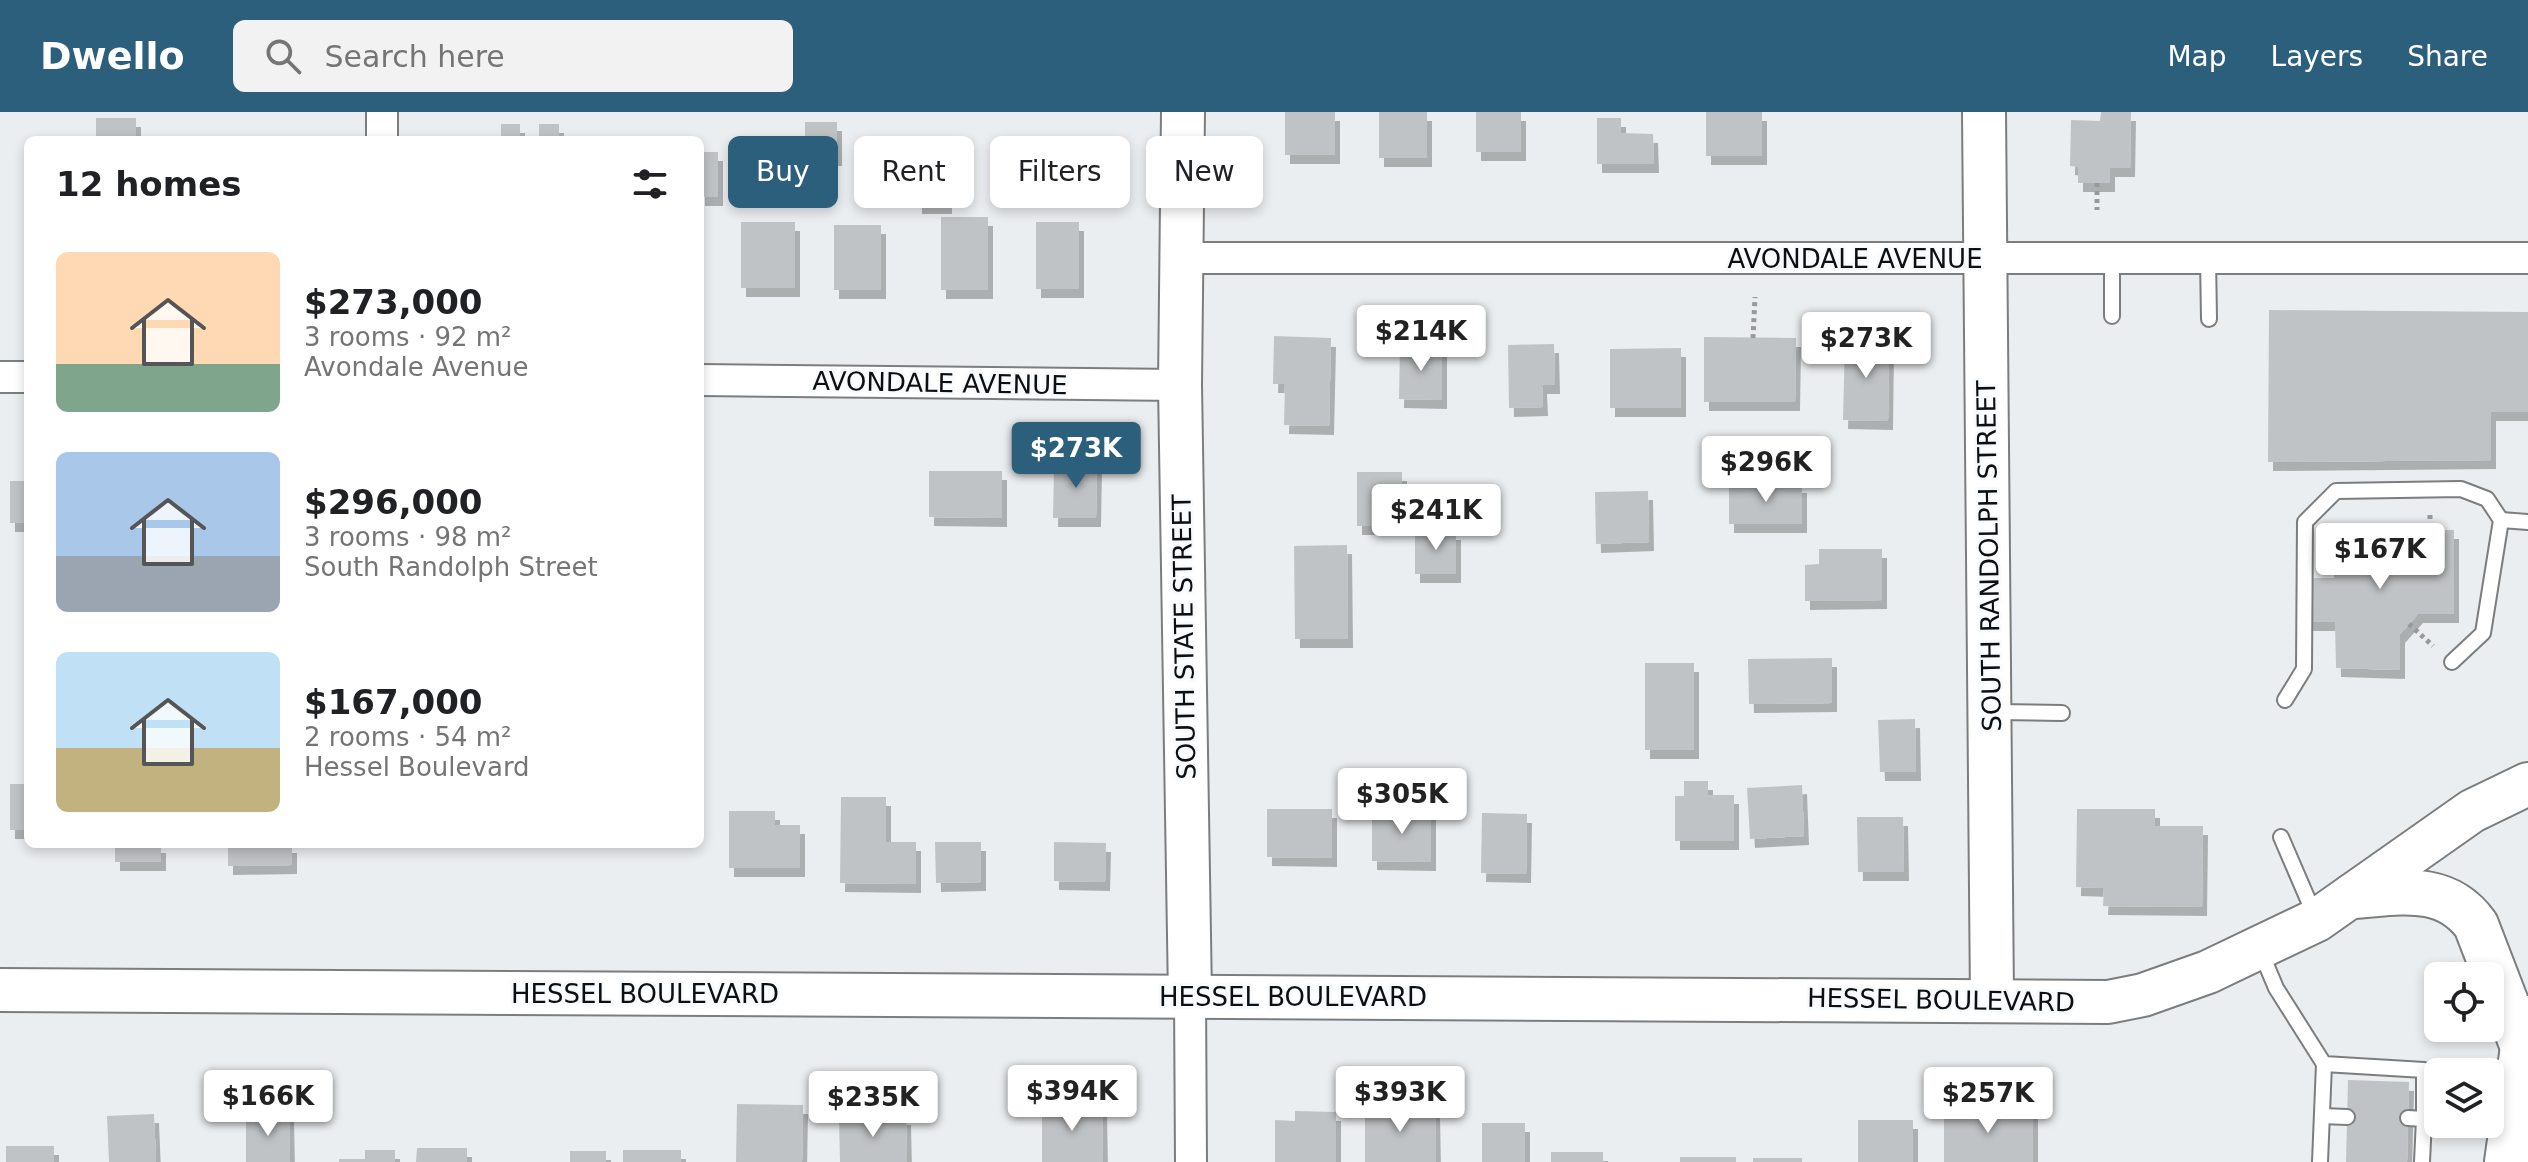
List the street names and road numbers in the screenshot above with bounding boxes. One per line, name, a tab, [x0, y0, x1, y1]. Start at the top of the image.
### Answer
street label: AVONDALE AVENUE	[1727, 244, 1983, 274]
street label: AVONDALE AVENUE	[812, 366, 1068, 400]
street label: SOUTH RANDOLPH STREET	[1971, 380, 2007, 732]
street label: SOUTH STATE STREET	[1167, 494, 1201, 780]
street label: HESSEL BOULEVARD	[511, 979, 779, 1009]
street label: HESSEL BOULEVARD	[1159, 982, 1427, 1012]
street label: HESSEL BOULEVARD	[1807, 983, 2075, 1017]

